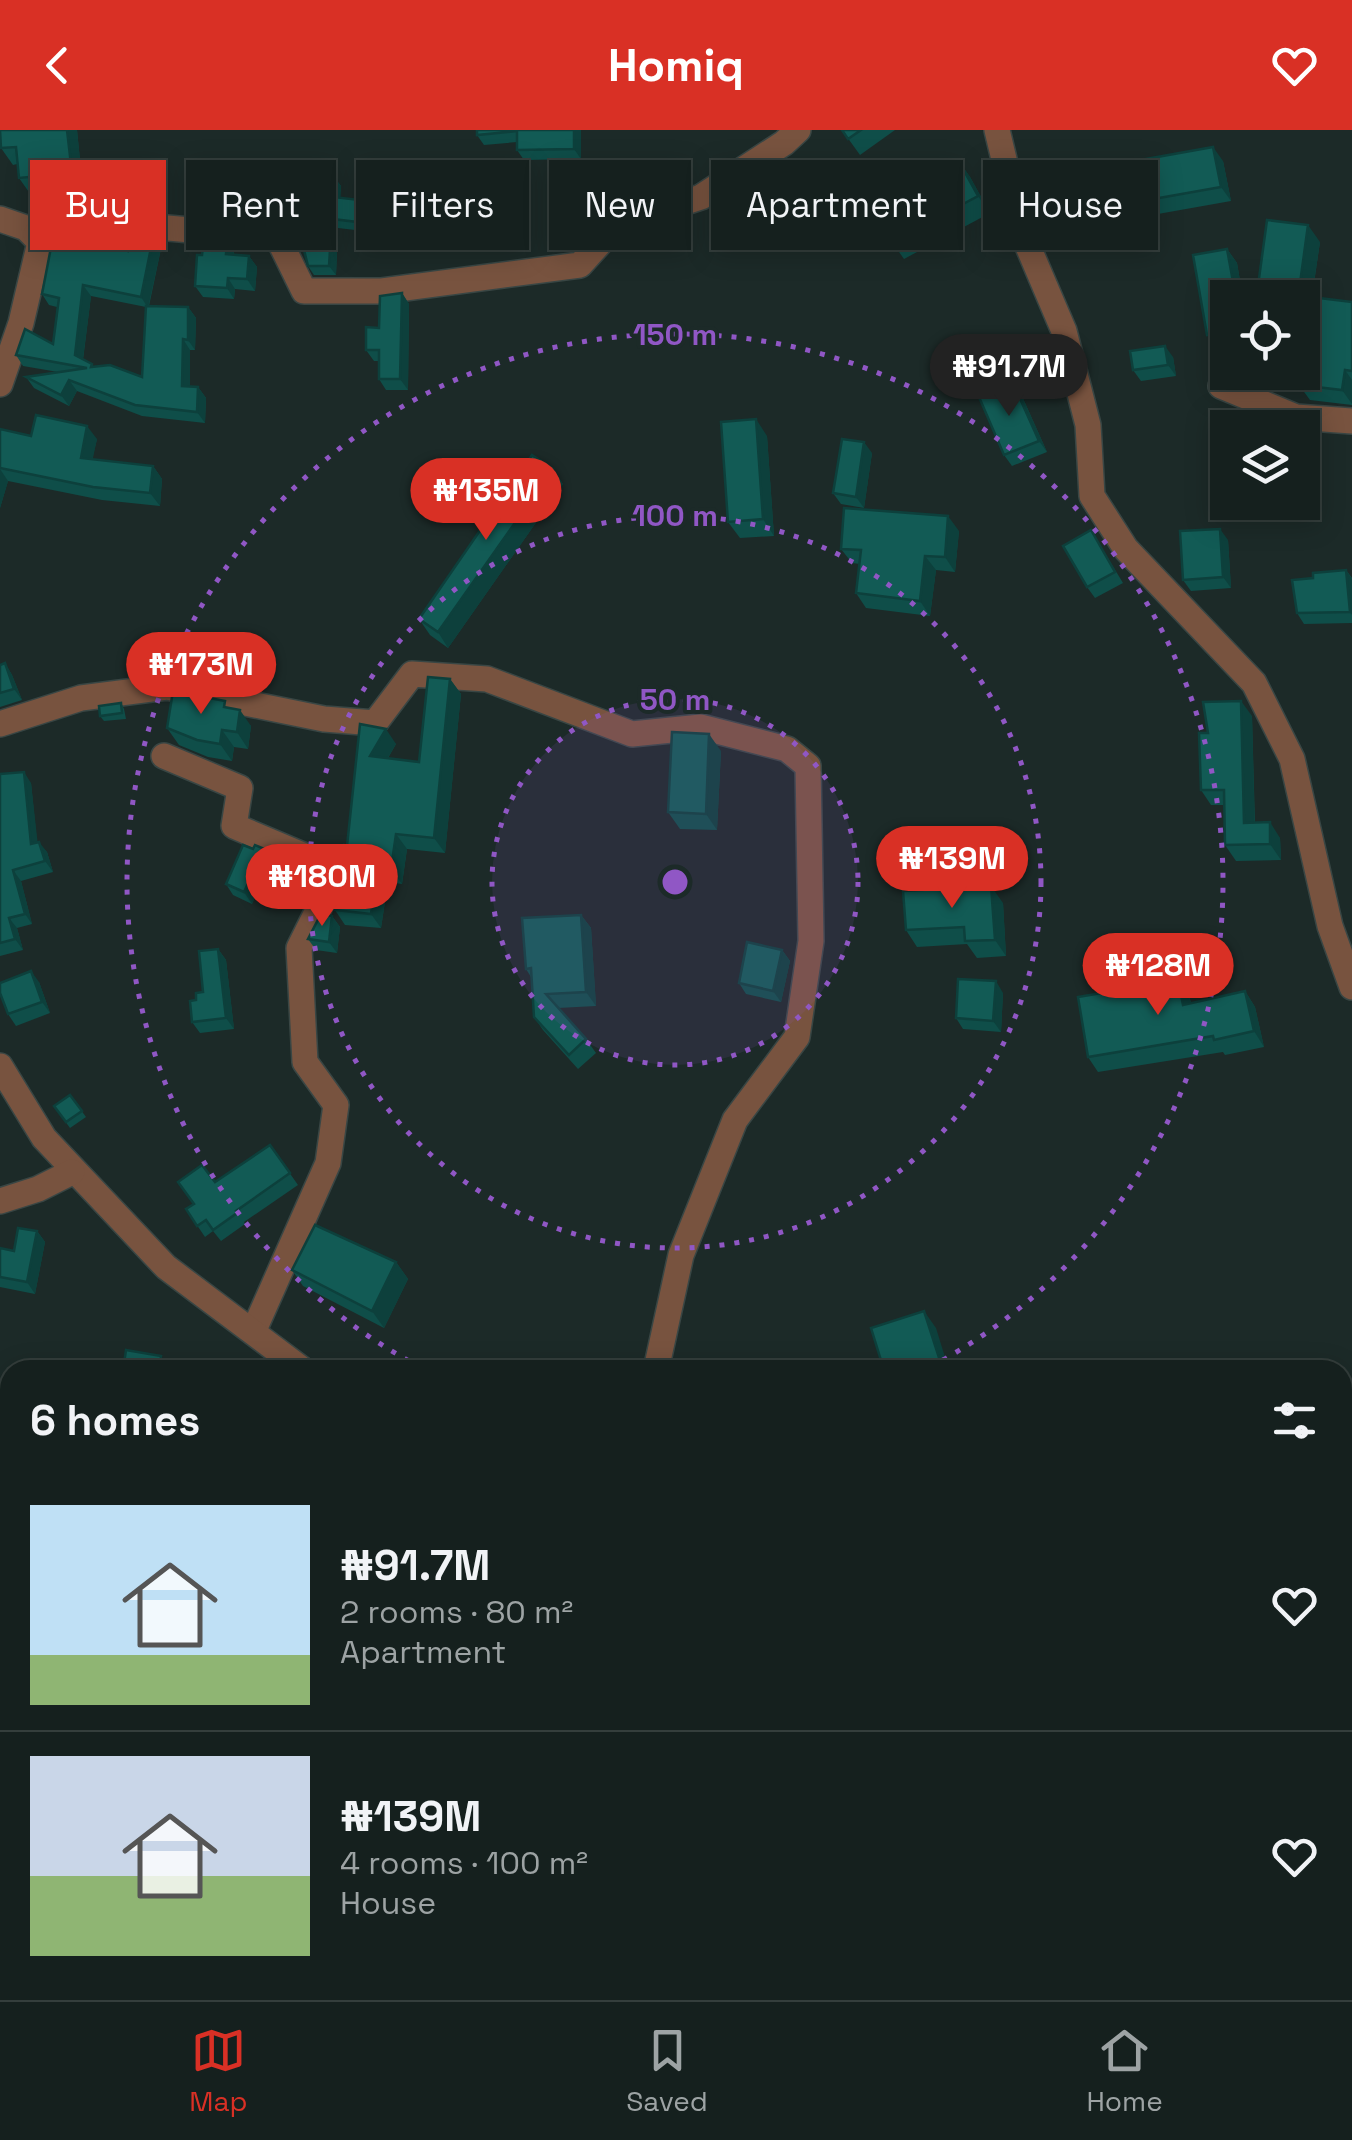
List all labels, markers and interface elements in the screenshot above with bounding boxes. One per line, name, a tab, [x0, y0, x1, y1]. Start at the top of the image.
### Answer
text: Homiq	[608, 37, 744, 94]
icon: back	[30, 38, 85, 93]
icon: heart	[1267, 38, 1322, 93]
chip: Buy	[30, 160, 166, 250]
chip: Rent	[186, 160, 336, 250]
chip: Filters	[356, 160, 529, 250]
chip: New	[549, 160, 691, 250]
chip: Apartment	[711, 160, 963, 250]
chip: House	[983, 160, 1158, 250]
map controls	[1210, 280, 1320, 520]
button: locate	[1210, 280, 1320, 390]
text: 150 m	[633, 315, 717, 354]
pin: ₦91.7M	[928, 334, 1090, 419]
text: ₦91.7M	[952, 346, 1066, 386]
button: layers	[1210, 410, 1320, 520]
pin: ₦135M	[416, 458, 556, 543]
text: ₦135M	[432, 470, 540, 510]
text: 100 m	[632, 496, 718, 535]
pin: ₦173M	[131, 632, 271, 717]
text: ₦173M	[148, 644, 254, 684]
text: 50 m	[640, 680, 710, 719]
pin: ₦139M	[882, 826, 1022, 911]
text: ₦139M	[898, 838, 1006, 878]
pin: ₦180M	[252, 844, 392, 929]
text: ₦180M	[268, 856, 376, 896]
centre of rings	[657, 864, 693, 900]
pin: ₦128M	[1088, 933, 1228, 1018]
text: ₦128M	[1105, 945, 1211, 985]
icon: filters	[1267, 1393, 1322, 1448]
text: 6 homes	[30, 1394, 200, 1447]
text: ₦91.7M	[340, 1539, 490, 1592]
icon: home	[110, 1545, 230, 1665]
icon: heart	[1267, 1578, 1322, 1633]
text: 2 rooms · 80 m²	[340, 1592, 573, 1632]
text: Apartment	[340, 1632, 506, 1672]
text: ₦139M	[340, 1790, 481, 1843]
icon: home	[110, 1796, 230, 1916]
icon: heart	[1267, 1829, 1322, 1884]
text: 4 rooms · 100 m²	[340, 1843, 588, 1883]
text: House	[340, 1883, 436, 1923]
tab: Map	[189, 2023, 248, 2119]
tab: Saved	[626, 2023, 708, 2119]
tab: Home	[1086, 2023, 1163, 2119]

